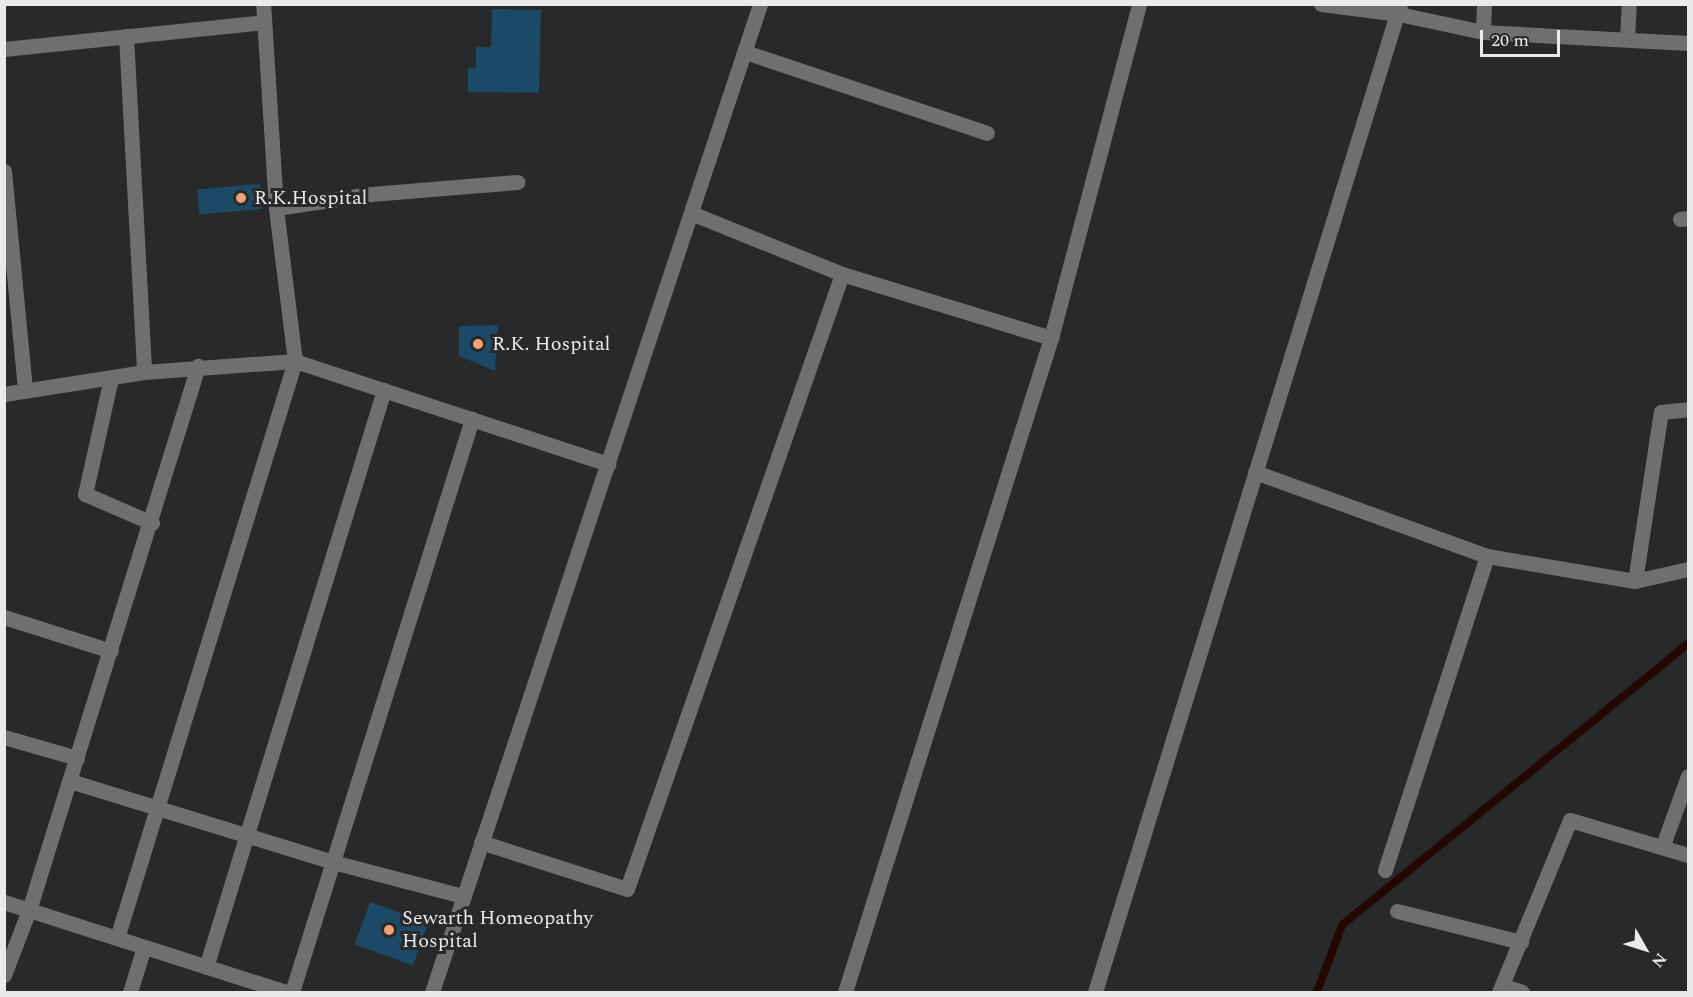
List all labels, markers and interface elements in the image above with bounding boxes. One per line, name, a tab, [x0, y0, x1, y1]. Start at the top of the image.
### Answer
scale bar	[1483, 18, 1562, 56]
text: 20 m	[1491, 27, 1529, 54]
place label: R.K.Hospital	[254, 186, 367, 210]
marker: R.K.Hospital	[232, 189, 250, 207]
place label: R.K. Hospital	[492, 332, 610, 356]
marker: R.K. Hospital	[469, 335, 487, 353]
place label: Sewarth Homeopathy Hospital	[402, 906, 593, 953]
north arrow	[1615, 919, 1675, 979]
marker: Sewarth Homeopathy Hospital	[380, 921, 398, 939]
text: N	[1646, 948, 1672, 973]

